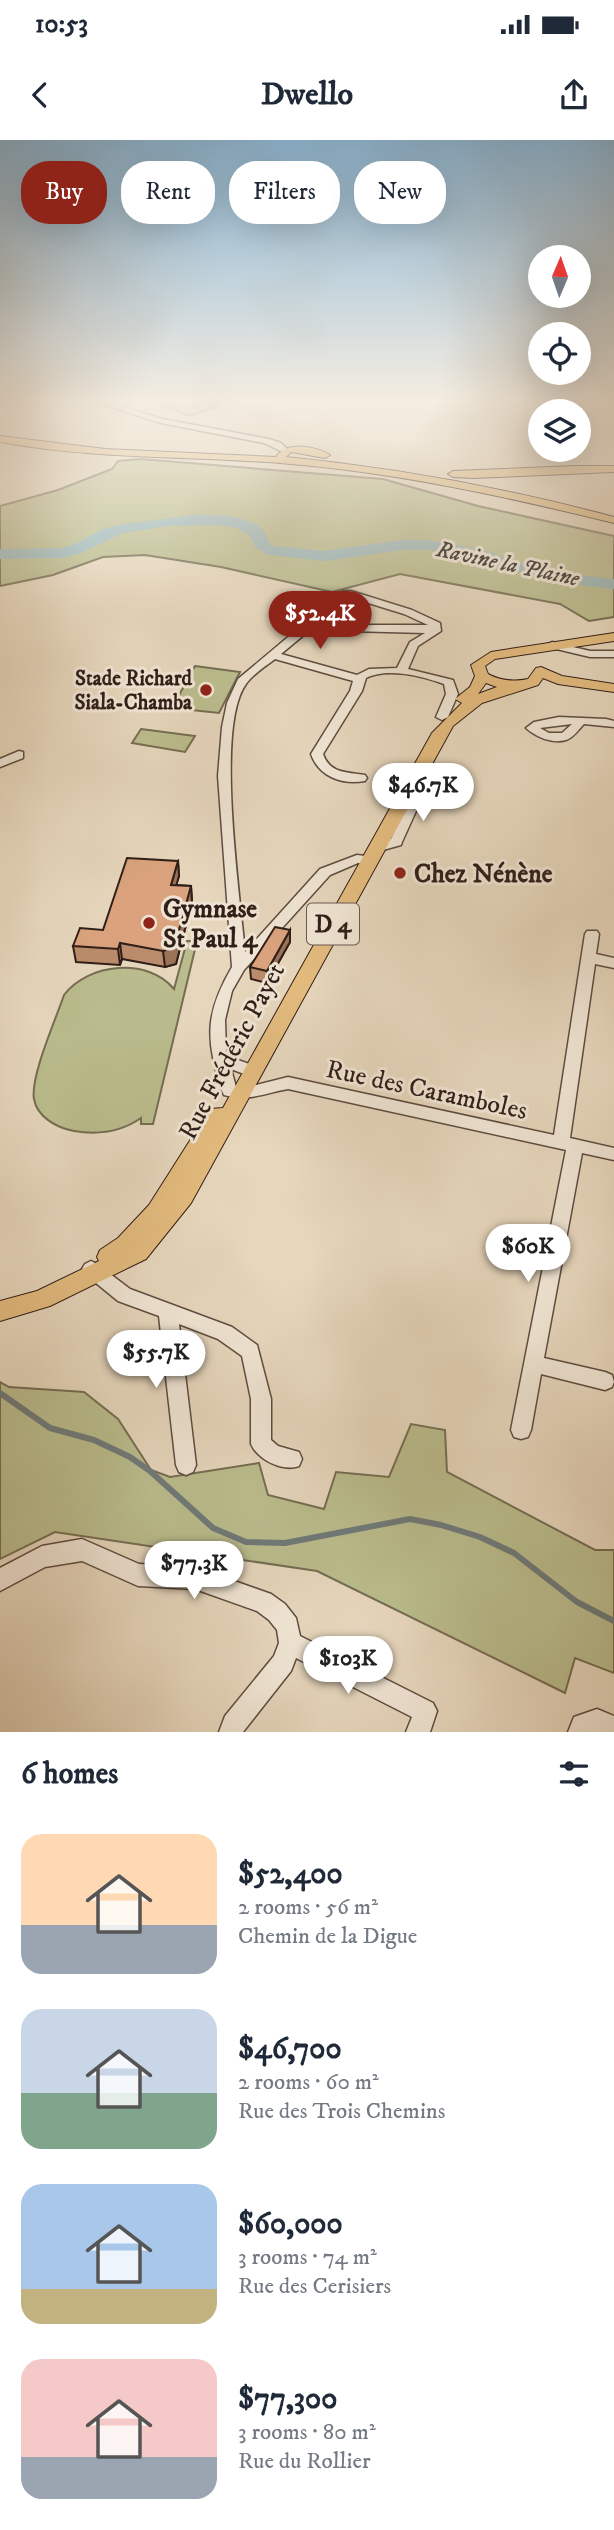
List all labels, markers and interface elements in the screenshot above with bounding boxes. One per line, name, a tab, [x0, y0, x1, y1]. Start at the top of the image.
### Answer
text: 10:53	[35, 8, 88, 41]
text: Dwello	[261, 75, 353, 115]
icon: back	[21, 76, 59, 114]
icon: share	[555, 76, 593, 114]
chip: Buy	[21, 161, 107, 224]
chip: Rent	[121, 161, 215, 224]
chip: Filters	[229, 161, 340, 224]
chip: New	[354, 161, 446, 224]
north arrow	[528, 245, 592, 308]
map controls	[528, 245, 591, 462]
button: locate	[528, 322, 591, 385]
button: layers	[528, 399, 591, 462]
water label: Ravine la Plaine	[433, 535, 583, 594]
pin: $52.4K	[263, 592, 377, 651]
text: $52.4K	[285, 599, 355, 628]
place label: Stade Richard Siala-Chamba	[75, 666, 193, 716]
marker: Stade Richard Siala-Chamba	[198, 682, 214, 698]
pin: $46.7K	[366, 764, 480, 823]
text: $46.7K	[388, 771, 458, 800]
place label: Chez Nénène	[414, 858, 553, 891]
marker: Chez Nénène	[392, 865, 408, 881]
place label: Gymnase St Paul 4	[163, 893, 259, 956]
road number: D 4	[307, 904, 359, 944]
marker: Gymnase St Paul 4	[141, 915, 157, 931]
street label: Rue Frédéric Payet	[172, 958, 293, 1146]
street label: Rue des Caramboles	[323, 1053, 530, 1128]
pin: $60K	[487, 1224, 569, 1284]
text: $60K	[501, 1232, 555, 1261]
pin: $55.7K	[99, 1330, 213, 1390]
text: $55.7K	[122, 1338, 190, 1367]
pin: $77.3K	[137, 1542, 251, 1601]
text: $77.3K	[161, 1549, 227, 1578]
pin: $103K	[299, 1636, 397, 1696]
text: $103K	[319, 1644, 377, 1673]
icon: filters	[555, 1755, 593, 1793]
text: 6 homes	[21, 1756, 118, 1793]
text: $52,400	[238, 1856, 343, 1893]
icon: home	[77, 1862, 161, 1946]
text: 2 rooms · 56 m²	[238, 1893, 378, 1922]
text: Chemin de la Digue	[238, 1922, 417, 1951]
text: $46,700	[238, 2031, 342, 2068]
icon: home	[77, 2037, 161, 2121]
text: 2 rooms · 60 m²	[238, 2068, 379, 2097]
text: Rue des Trois Chemins	[238, 2097, 446, 2126]
text: $60,000	[238, 2206, 343, 2243]
icon: home	[77, 2212, 161, 2296]
text: 3 rooms · 74 m²	[238, 2243, 377, 2272]
text: Rue des Cerisiers	[238, 2272, 391, 2301]
text: $77,300	[238, 2381, 337, 2418]
icon: home	[77, 2387, 161, 2471]
text: 3 rooms · 80 m²	[238, 2418, 376, 2447]
text: Rue du Rollier	[238, 2447, 371, 2476]

